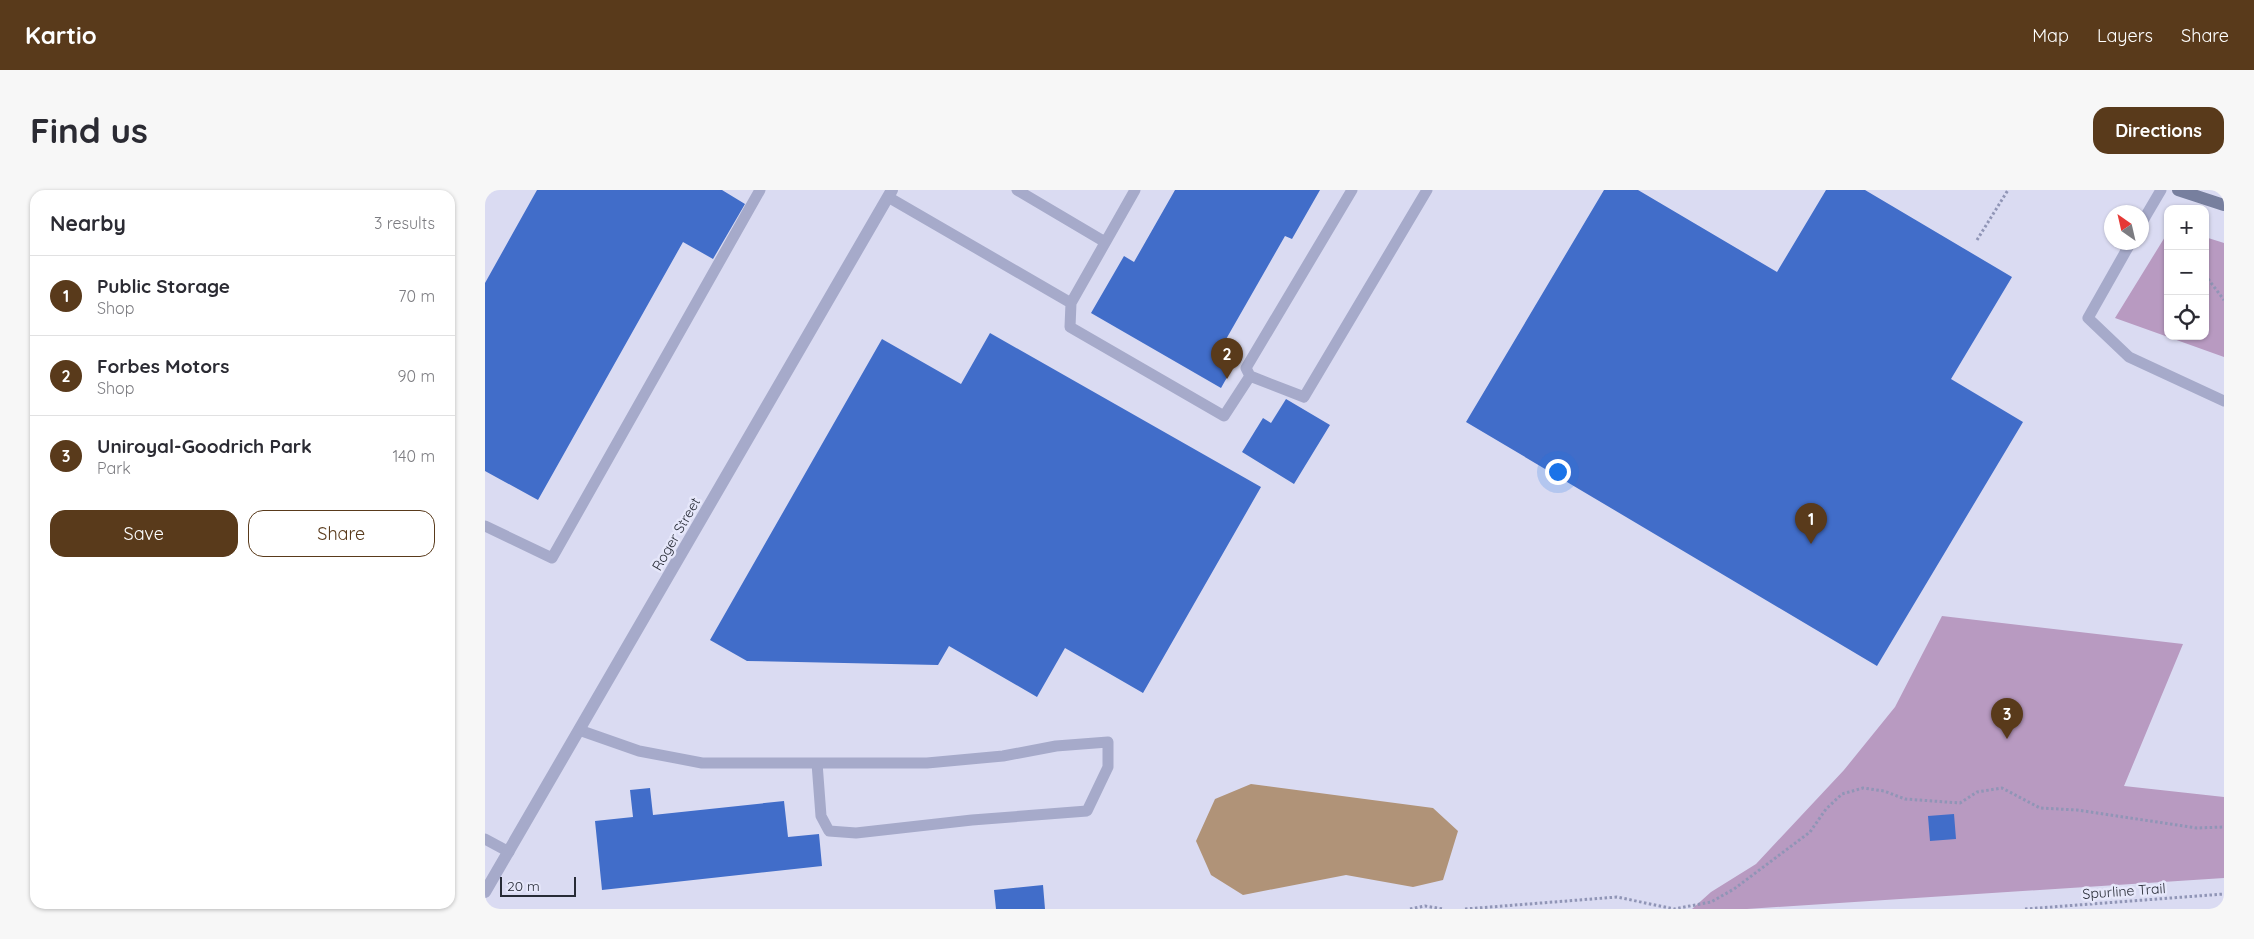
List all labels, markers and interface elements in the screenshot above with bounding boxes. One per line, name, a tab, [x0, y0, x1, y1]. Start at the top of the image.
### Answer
text: Kartio	[25, 20, 97, 50]
text: Map	[2032, 24, 2069, 47]
text: Layers	[2097, 24, 2153, 47]
text: Share	[2181, 24, 2229, 47]
button: Directions	[2093, 107, 2224, 154]
text: Find us	[30, 108, 148, 152]
north arrow	[2104, 205, 2149, 250]
map controls	[2164, 205, 2209, 340]
button: +	[2164, 205, 2209, 250]
text: Nearby	[50, 210, 126, 236]
text: 3 results	[374, 213, 435, 233]
button: −	[2164, 250, 2209, 295]
text: Public Storage	[97, 274, 230, 298]
text: 1	[63, 286, 69, 306]
text: 70 m	[398, 286, 435, 306]
button: locate	[2164, 295, 2209, 340]
text: Shop	[97, 298, 134, 318]
pin: 2	[1211, 338, 1243, 379]
text: Forbes Motors	[97, 354, 229, 378]
text: 2	[61, 366, 71, 386]
text: 90 m	[398, 366, 435, 386]
text: Shop	[97, 378, 134, 398]
text: Uniroyal-Goodrich Park	[97, 434, 312, 458]
text: 3	[62, 446, 70, 466]
text: 140 m	[392, 446, 435, 466]
text: Park	[97, 458, 131, 478]
your location	[1545, 459, 1571, 485]
street label: Roger Street	[648, 494, 704, 574]
pin: 1	[1795, 503, 1827, 544]
button: Save	[50, 510, 238, 557]
button: Share	[248, 510, 435, 557]
pin: 3	[1991, 698, 2023, 739]
scale bar	[500, 874, 576, 897]
text: 20 m	[507, 877, 540, 895]
street label: Spurline Trail	[2082, 879, 2166, 903]

